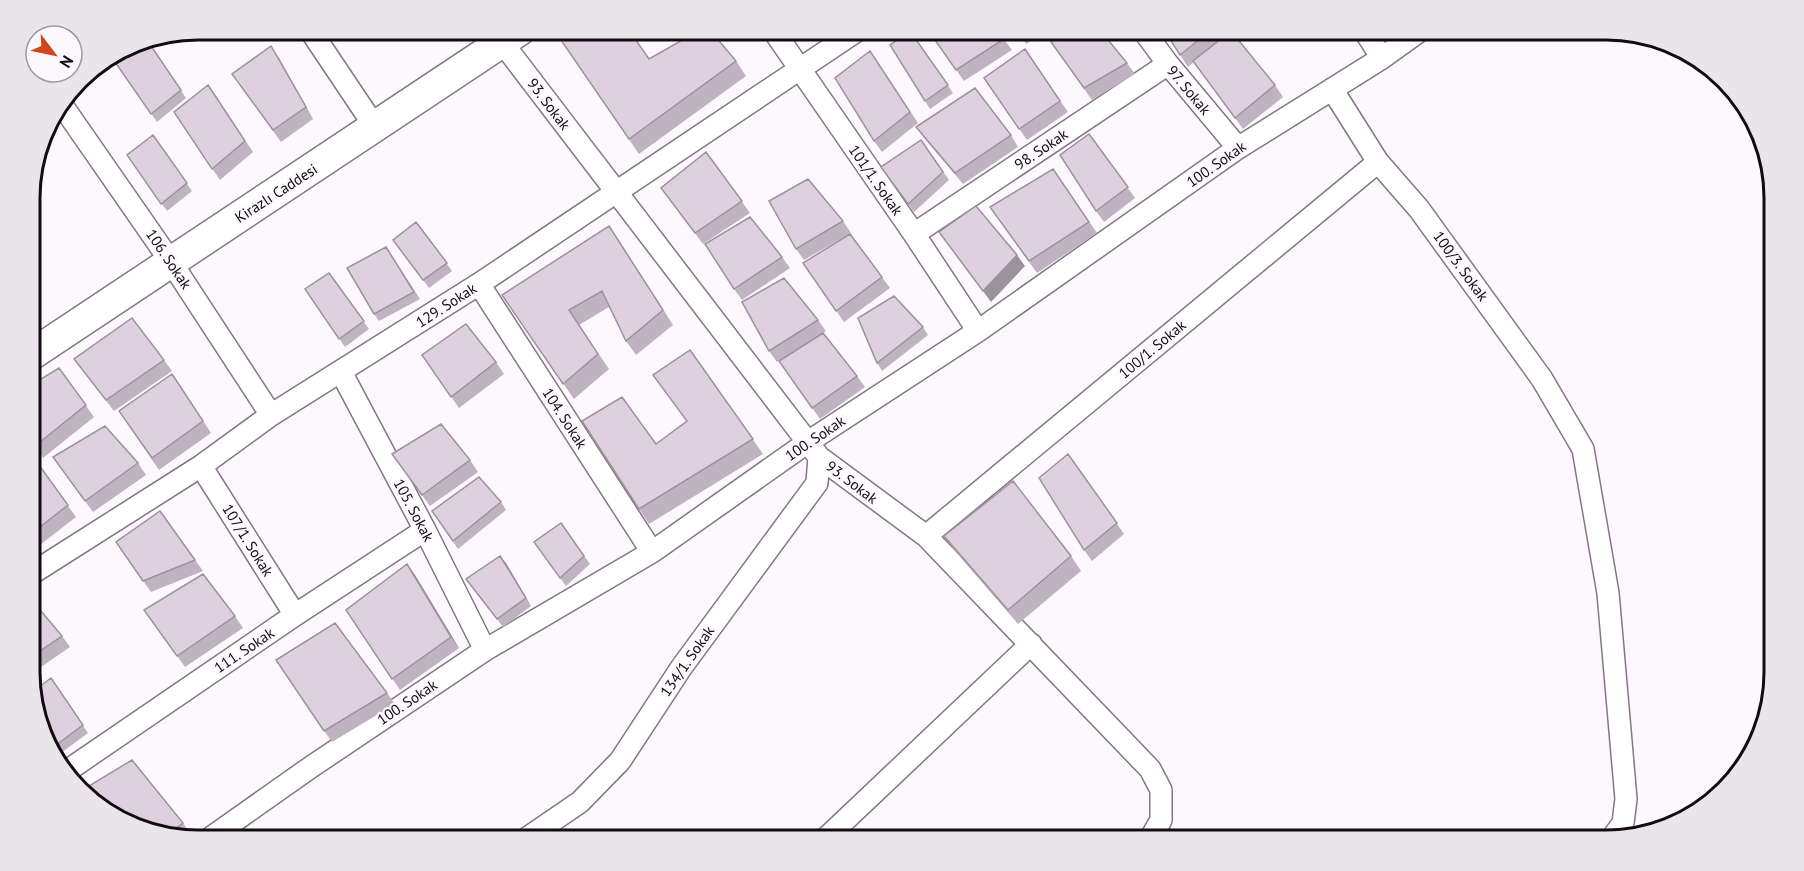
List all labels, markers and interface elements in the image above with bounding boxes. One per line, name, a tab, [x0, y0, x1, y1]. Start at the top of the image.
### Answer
north arrow	[24, 24, 84, 84]
text: N	[55, 52, 78, 72]
street label: 97. Sokak	[1163, 61, 1216, 119]
street label: 93. Sokak	[523, 74, 575, 134]
street label: 98. Sokak	[1011, 124, 1072, 174]
street label: 100. Sokak	[1183, 136, 1250, 191]
street label: 101/1. Sokak	[845, 141, 908, 220]
street label: Kirazlı Caddesi	[231, 159, 321, 227]
street label: 106. Sokak	[142, 225, 196, 293]
street label: 100/3. Sokak	[1429, 227, 1493, 305]
street label: 129. Sokak	[412, 278, 481, 332]
street label: 100/1. Sokak	[1115, 315, 1190, 383]
street label: 104. Sokak	[538, 384, 592, 453]
street label: 100. Sokak	[781, 411, 849, 465]
street label: 93. Sokak	[822, 456, 882, 508]
street label: 105. Sokak	[390, 475, 439, 545]
street label: 107/1. Sokak	[218, 500, 278, 580]
street label: 134/1. Sokak	[656, 621, 719, 700]
street label: 111. Sokak	[210, 623, 278, 677]
street label: 100. Sokak	[373, 675, 441, 729]

